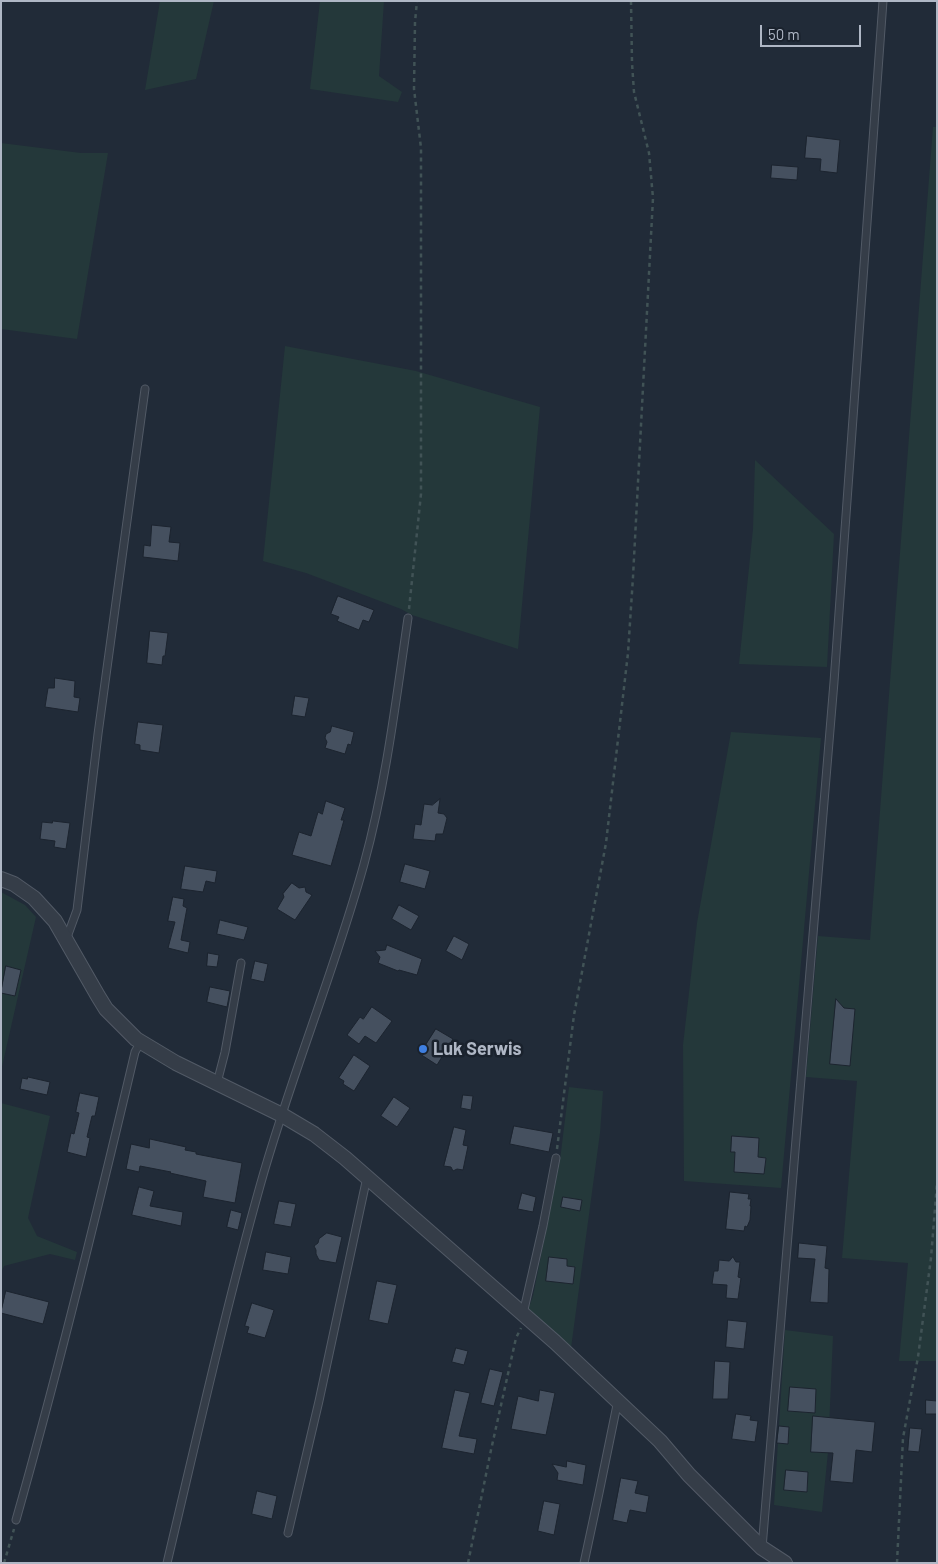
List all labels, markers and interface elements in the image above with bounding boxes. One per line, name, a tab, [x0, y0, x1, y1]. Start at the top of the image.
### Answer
scale bar	[763, 15, 864, 47]
text: 50 m	[768, 25, 800, 43]
place label: Luk Serwis	[433, 1038, 522, 1060]
marker: Luk Serwis	[417, 1043, 429, 1055]

